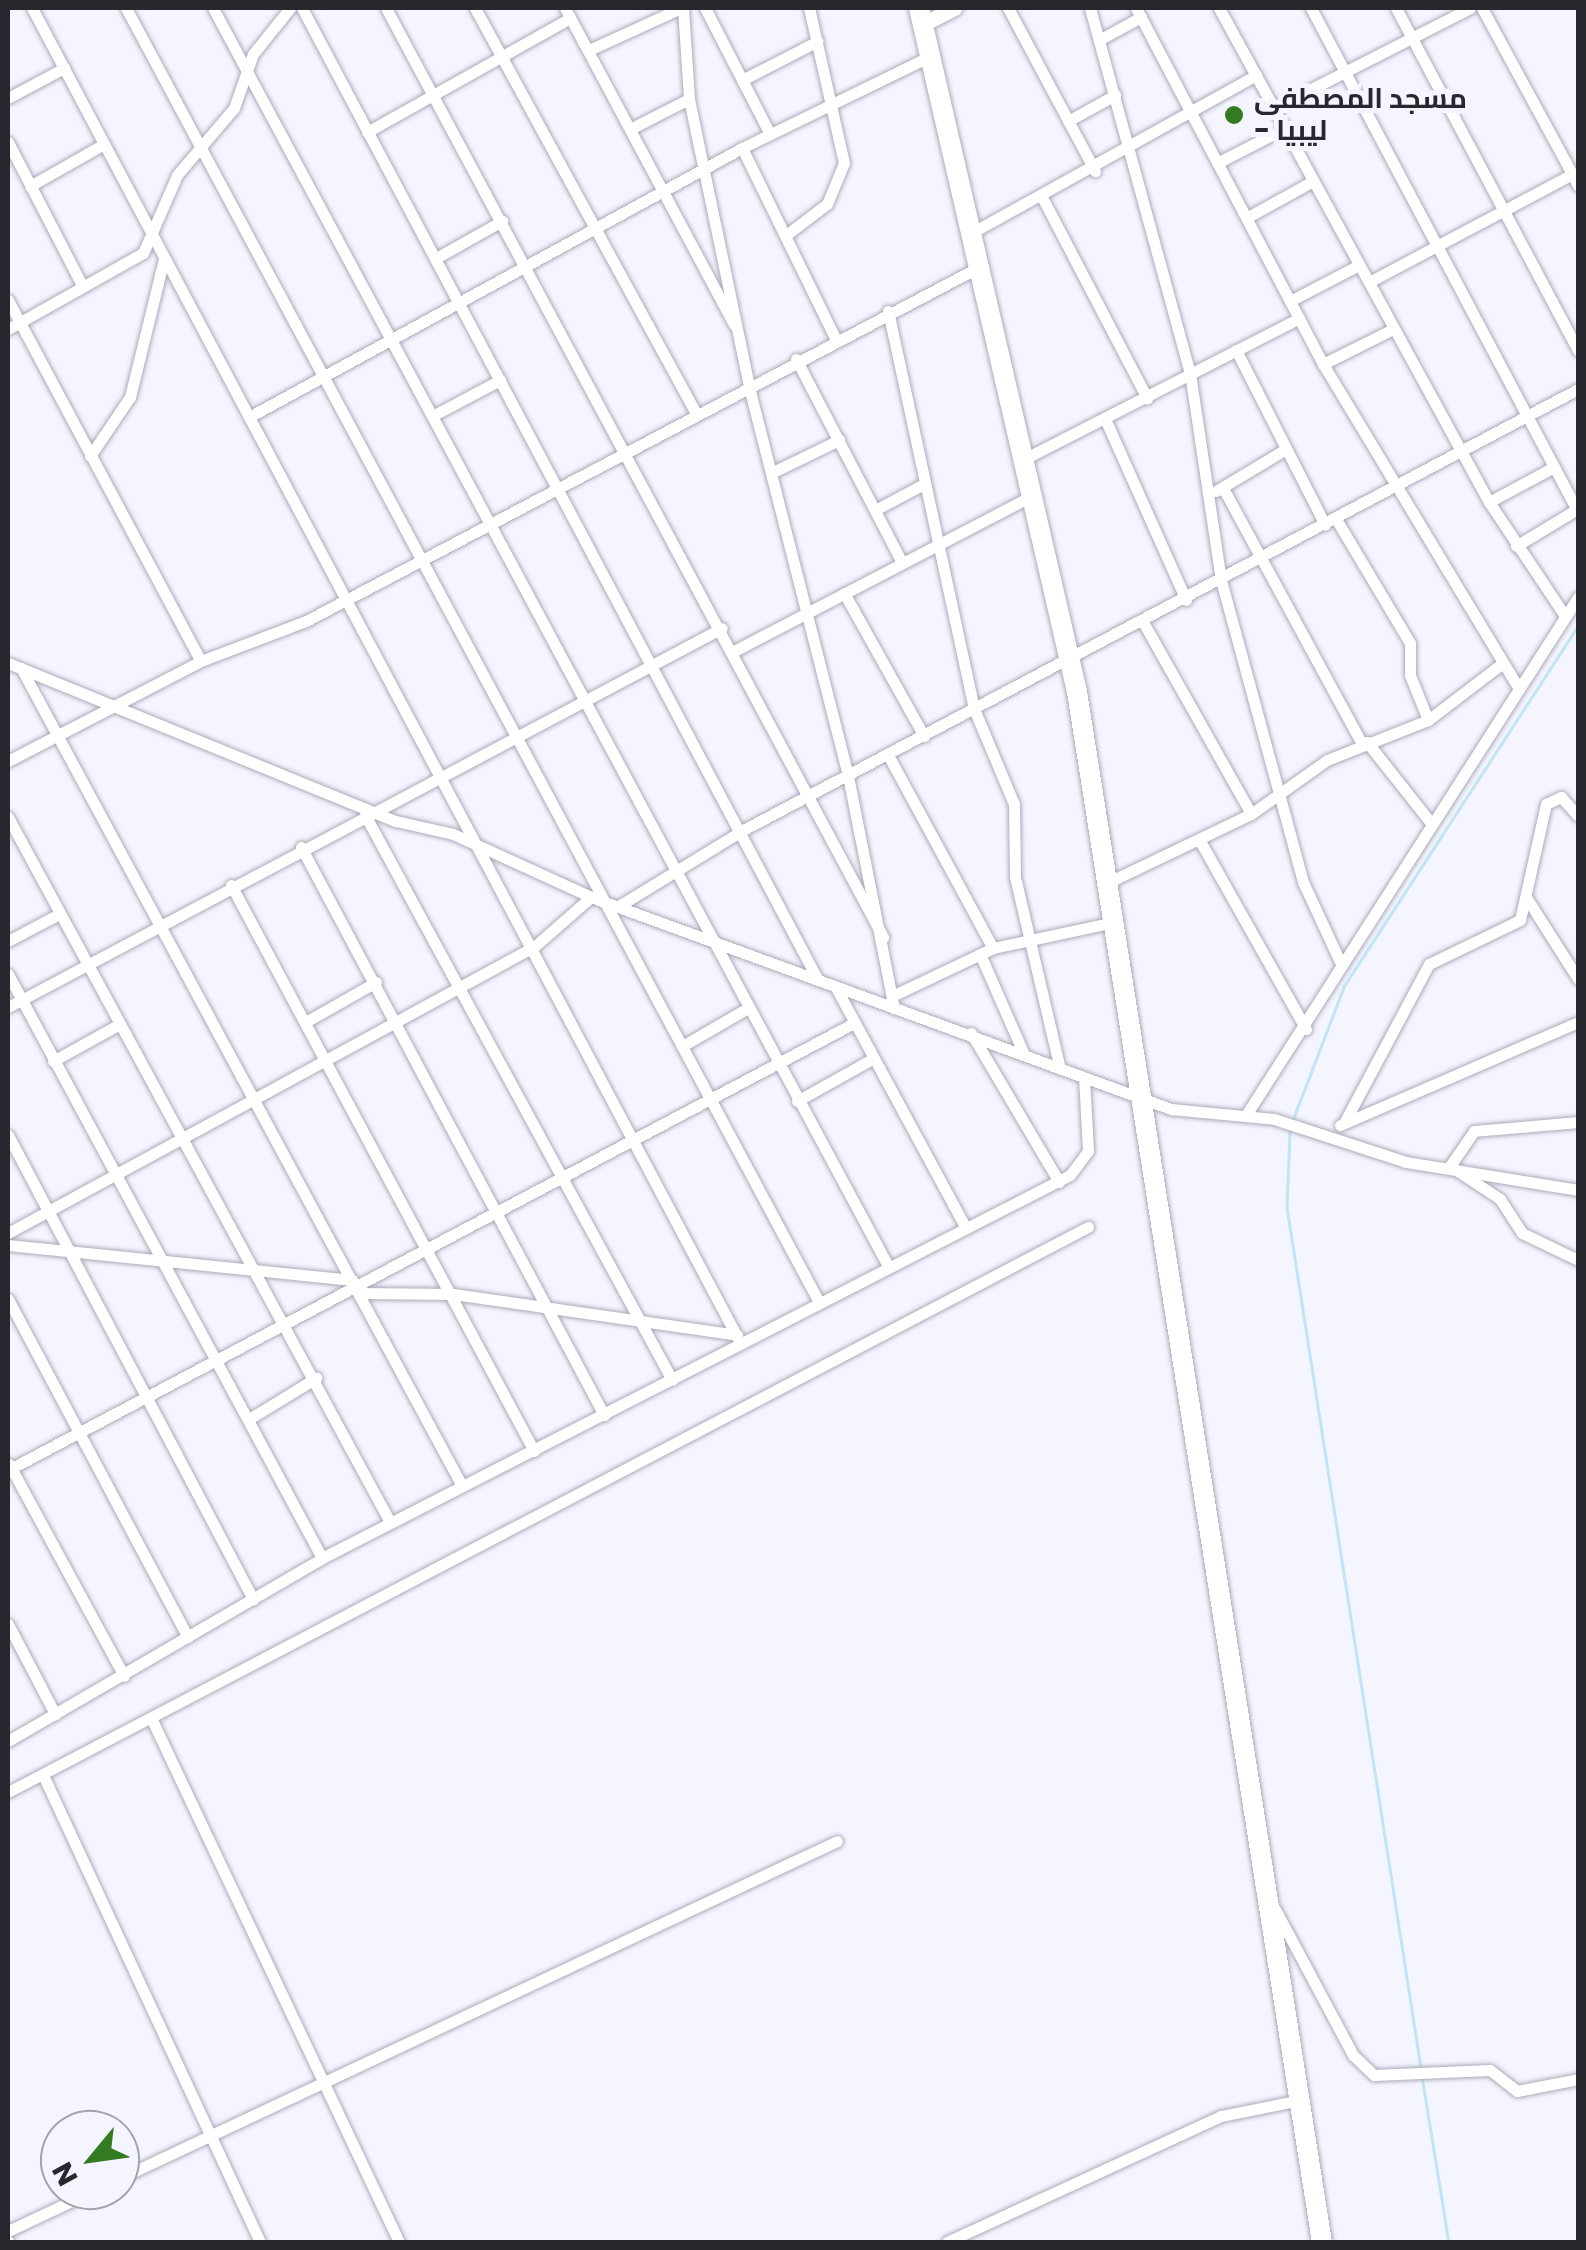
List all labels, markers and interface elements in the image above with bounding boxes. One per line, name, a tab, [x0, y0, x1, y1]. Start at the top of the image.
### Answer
place label: مسجد المصطفى - ليبيا	[1254, 82, 1467, 148]
marker: مسجد المصطفى - ليبيا	[1223, 104, 1245, 126]
north arrow	[40, 2110, 140, 2210]
text: N	[43, 2155, 87, 2192]

